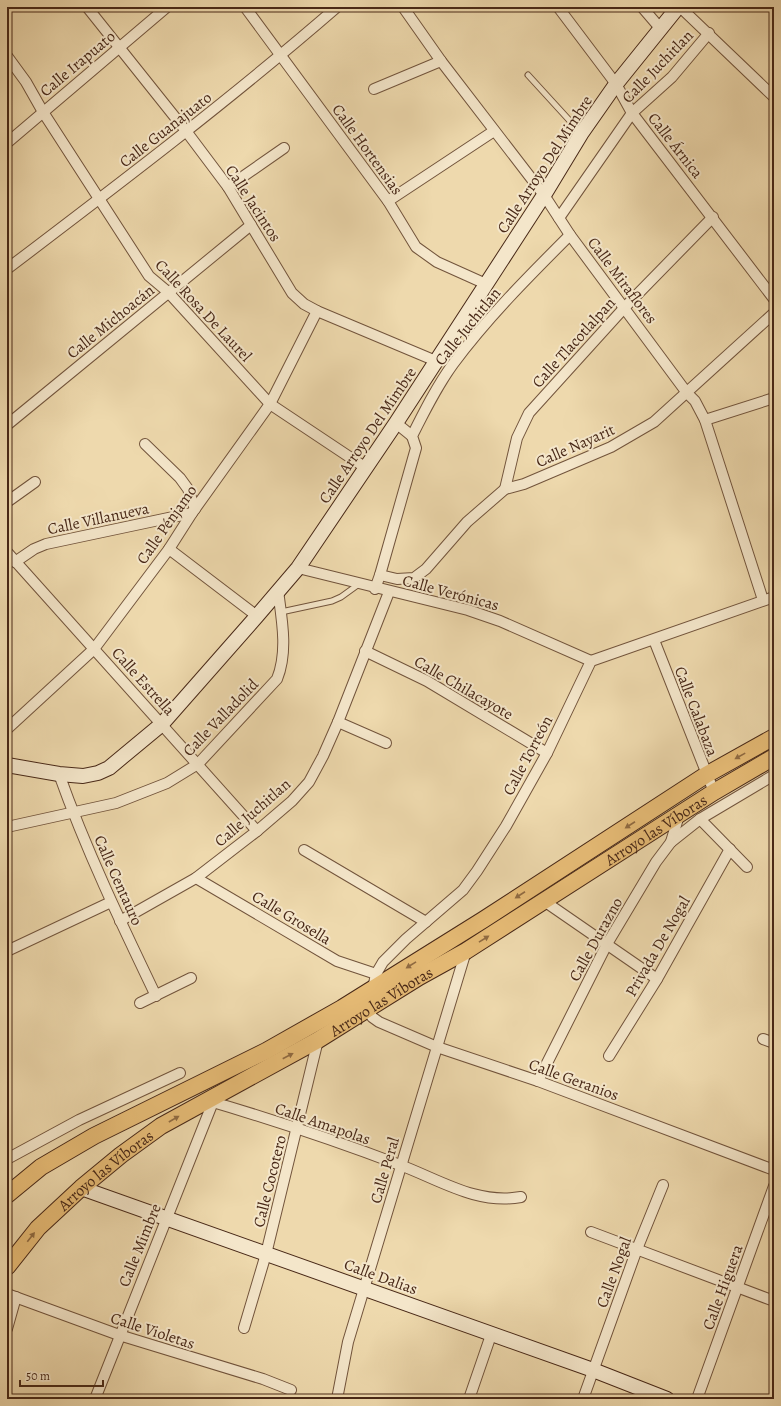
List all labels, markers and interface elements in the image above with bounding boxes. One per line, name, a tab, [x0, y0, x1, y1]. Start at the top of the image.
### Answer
street label: Calle Juchitlan	[617, 25, 699, 108]
street label: Calle Irapuato	[35, 26, 120, 102]
street label: Calle Guanajuato	[115, 87, 216, 173]
street label: Calle Arroyo Del Mimbre	[492, 91, 598, 238]
street label: Calle Hortensias	[327, 100, 408, 200]
street label: Calle Árnica	[642, 108, 708, 184]
street label: Calle Jacintos	[220, 161, 286, 246]
street label: Calle Miraflores	[582, 233, 662, 329]
street label: Calle Rosa De Laurel	[150, 255, 257, 367]
street label: Calle Michoacán	[62, 279, 159, 364]
street label: Calle Juchitlan	[430, 283, 506, 370]
street label: Calle Tlacotlalpan	[527, 292, 621, 393]
street label: Calle Arroyo Del Mimbre	[314, 363, 422, 508]
street label: Calle Nayarit	[532, 419, 618, 473]
street label: Calle Pénjamo	[131, 480, 202, 569]
street label: Calle Villanueva	[45, 497, 152, 540]
street label: Calle Verónicas	[400, 570, 501, 616]
street label: Calle Estrella	[107, 643, 180, 721]
street label: Calle Chilacayote	[410, 651, 517, 725]
street label: Calle Calabaza	[669, 663, 724, 760]
street label: Calle Valladolid	[178, 674, 264, 761]
street label: Calle Torreón	[498, 712, 558, 799]
one-way arrow	[734, 753, 746, 759]
street label: Calle Juchitlan	[210, 773, 296, 852]
street label: Arroyo las Víboras	[600, 789, 712, 872]
one-way arrow	[624, 821, 635, 828]
street label: Calle Centauro	[88, 832, 148, 929]
street label: Calle Grosella	[248, 886, 336, 950]
one-way arrow	[515, 891, 525, 899]
street label: Privada De Nogal	[620, 892, 696, 1001]
street label: Calle Durazno	[564, 893, 628, 986]
one-way arrow	[478, 936, 490, 943]
one-way arrow	[406, 961, 416, 969]
street label: Arroyo las Víboras	[325, 962, 437, 1043]
one-way arrow	[282, 1053, 294, 1060]
street label: Calle Geranios	[526, 1053, 622, 1106]
street label: Calle Amapolas	[272, 1097, 373, 1151]
one-way arrow	[168, 1115, 180, 1122]
street label: Arroyo las Víboras	[53, 1125, 158, 1217]
street label: Calle Cocotero	[248, 1133, 292, 1230]
street label: Calle Peral	[365, 1134, 405, 1206]
street label: Calle Mimbre	[113, 1200, 167, 1290]
one-way arrow	[27, 1231, 36, 1242]
street label: Calle Nogal	[591, 1234, 637, 1311]
street label: Calle Higuera	[697, 1241, 749, 1333]
street label: Calle Dalias	[341, 1253, 420, 1300]
street label: Calle Violetas	[108, 1307, 198, 1355]
scale bar	[20, 1362, 103, 1388]
text: 50 m	[26, 1368, 50, 1384]

